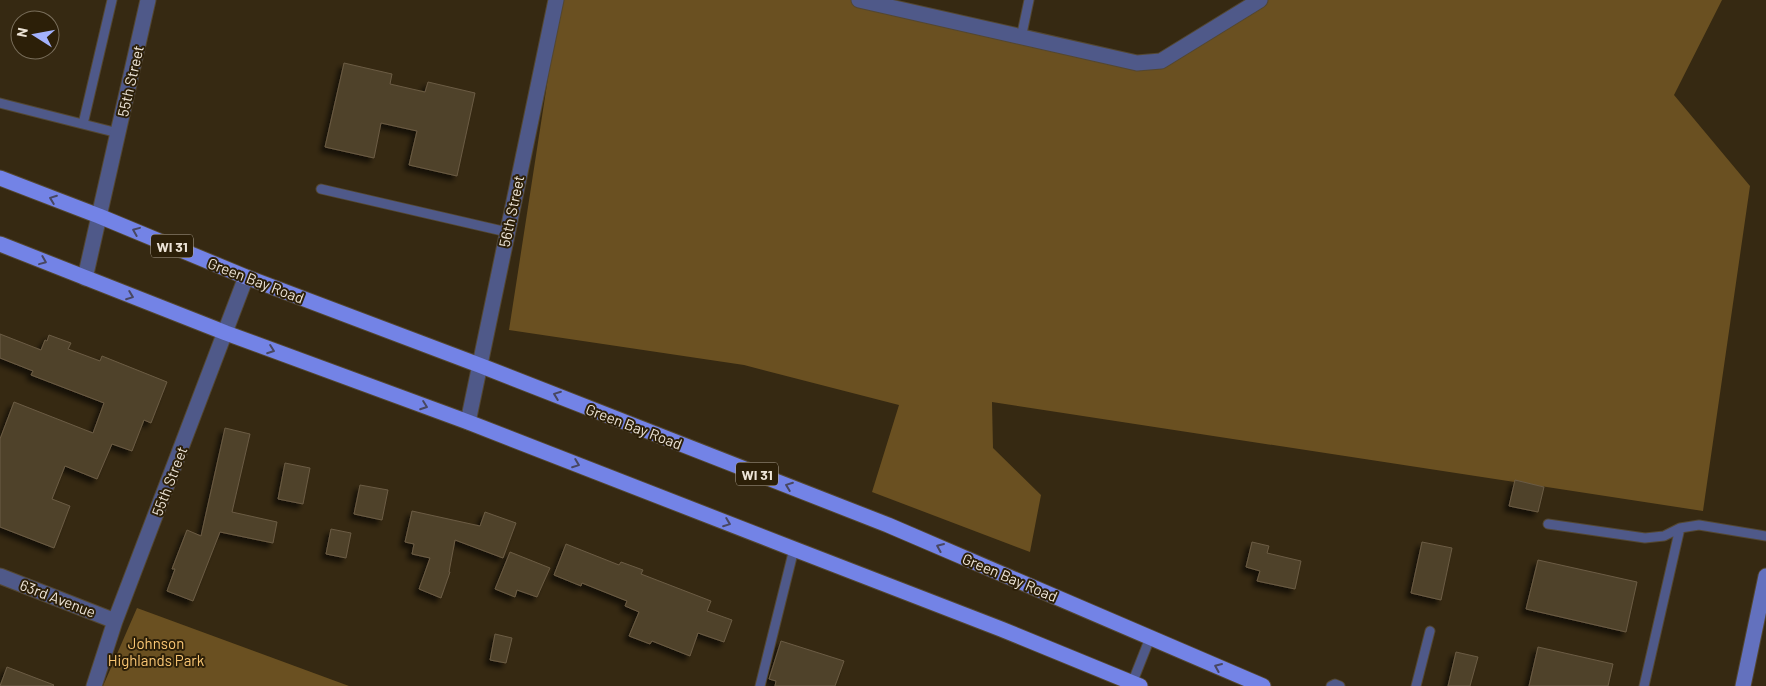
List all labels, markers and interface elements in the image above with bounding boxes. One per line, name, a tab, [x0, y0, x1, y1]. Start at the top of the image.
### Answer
north arrow	[10, 10, 60, 60]
text: N	[13, 26, 31, 39]
street label: 55th Street	[113, 43, 147, 119]
street label: 56th Street	[495, 173, 527, 249]
one-way arrow	[49, 195, 58, 205]
one-way arrow	[132, 227, 141, 238]
road number: WI 31	[151, 235, 193, 258]
street label: Green Bay Road	[205, 253, 307, 307]
one-way arrow	[38, 255, 46, 265]
one-way arrow	[126, 290, 134, 300]
one-way arrow	[267, 344, 275, 354]
one-way arrow	[553, 391, 561, 401]
street label: Green Bay Road	[583, 399, 685, 453]
one-way arrow	[419, 400, 428, 410]
street label: 55th Street	[148, 444, 190, 518]
one-way arrow	[571, 458, 579, 468]
road number: WI 31	[736, 462, 778, 486]
one-way arrow	[786, 482, 794, 492]
one-way arrow	[722, 516, 731, 527]
one-way arrow	[936, 543, 945, 554]
street label: Green Bay Road	[960, 549, 1060, 605]
street label: 63rd Avenue	[18, 575, 98, 621]
park label: Johnson Highlands Park	[108, 634, 205, 669]
one-way arrow	[1214, 662, 1223, 673]

